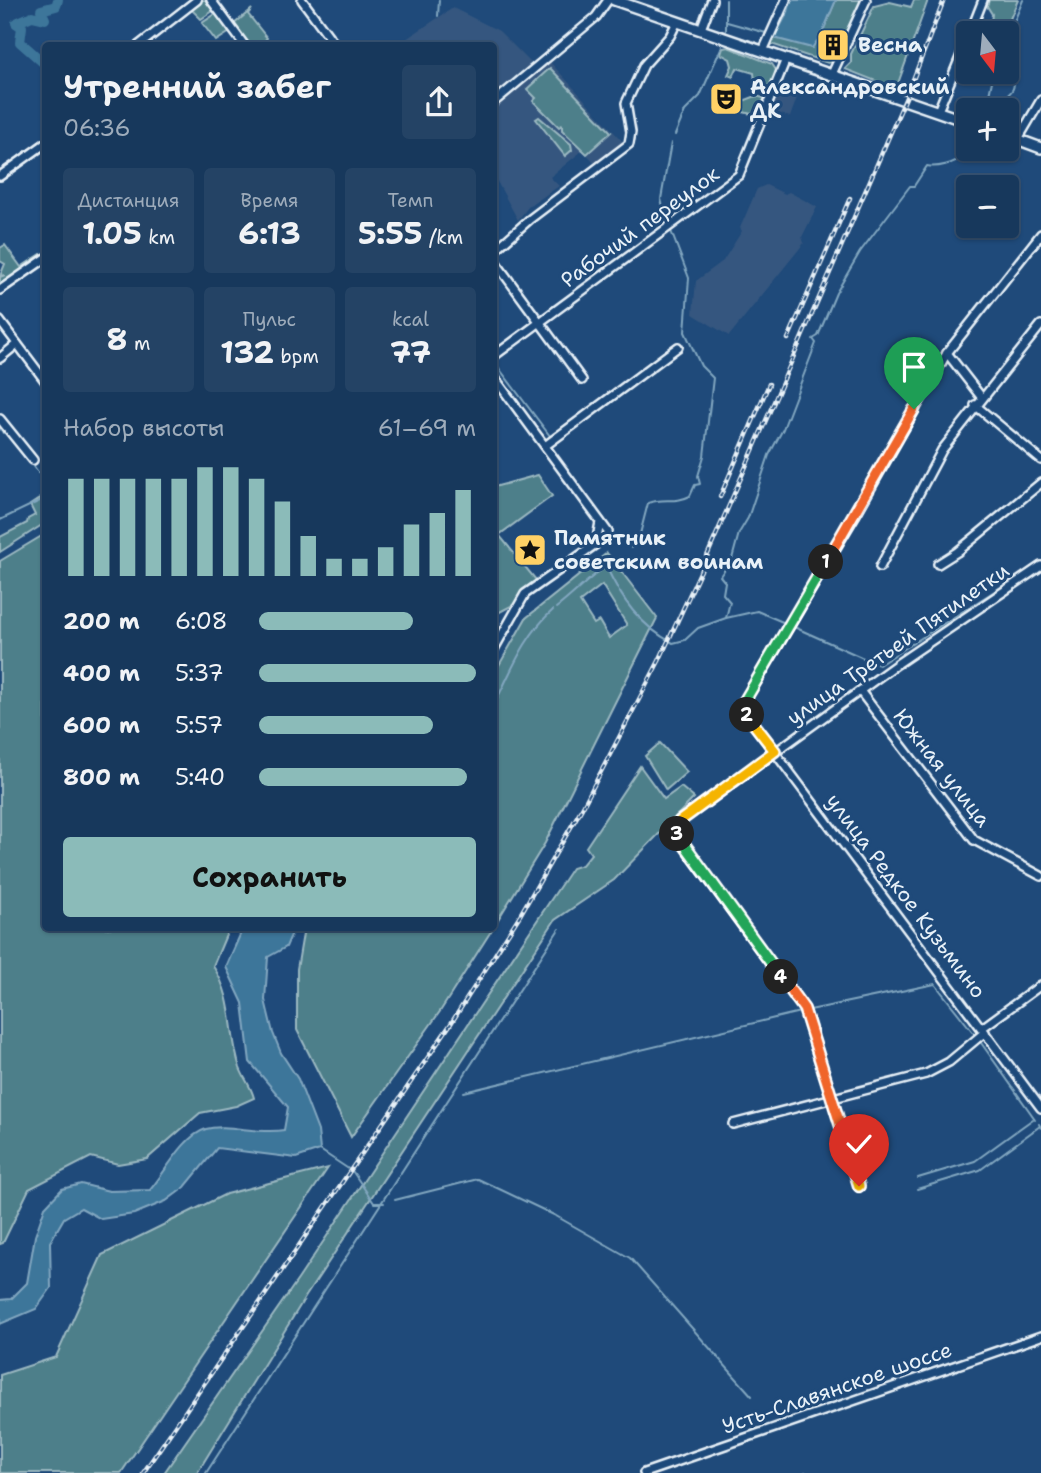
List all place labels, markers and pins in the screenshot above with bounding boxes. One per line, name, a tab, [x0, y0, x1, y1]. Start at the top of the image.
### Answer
building icon: Весна	[814, 26, 852, 64]
place label: Весна	[858, 31, 923, 59]
place label: Александровский ДК	[750, 73, 950, 125]
theatre icon: Александровский ДК	[707, 80, 745, 118]
pin	[884, 337, 944, 409]
place label: Памятник советским воинам	[554, 524, 764, 576]
place icon: Памятник советским воинам	[511, 531, 549, 569]
pin: 1	[808, 544, 844, 580]
pin: 2	[730, 698, 764, 732]
pin: 3	[660, 816, 694, 852]
pin: 4	[764, 960, 798, 995]
pin	[829, 1114, 889, 1186]

